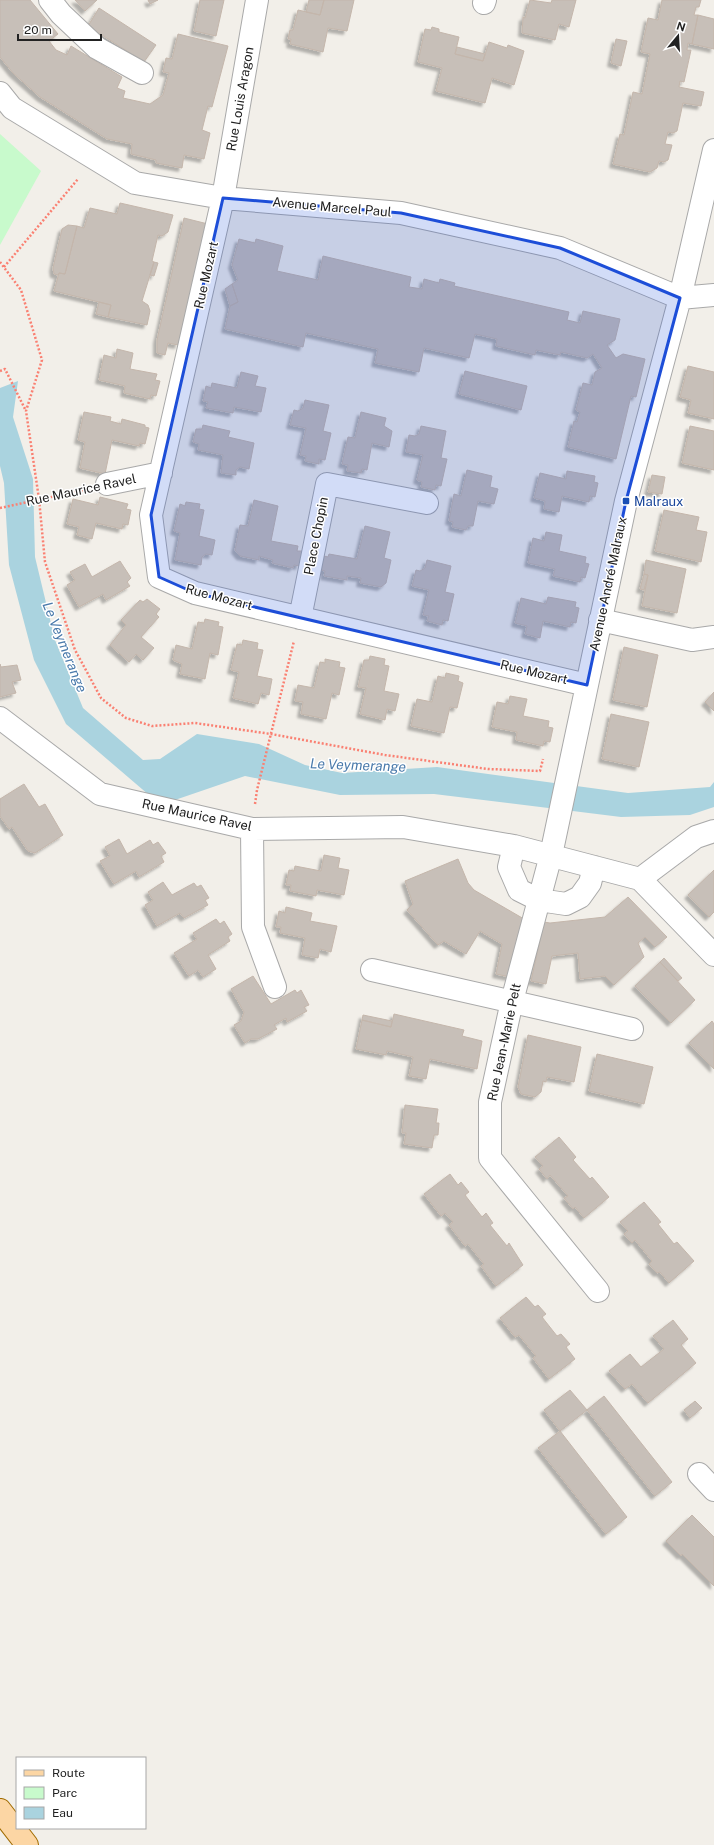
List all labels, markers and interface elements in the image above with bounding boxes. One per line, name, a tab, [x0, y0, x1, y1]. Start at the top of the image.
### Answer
scale bar	[18, 16, 101, 42]
north arrow	[658, 16, 698, 56]
text: N	[675, 19, 687, 34]
text: 20 m	[24, 23, 52, 37]
street label: Rue Louis Aragon	[223, 46, 257, 152]
street label: Avenue Marcel Paul	[272, 194, 392, 220]
street label: Rue Mozart	[191, 240, 221, 310]
street label: Rue Maurice Ravel	[25, 471, 137, 509]
place label: Malraux	[634, 494, 683, 509]
street label: Place Chopin	[301, 496, 331, 576]
marker: Malraux	[621, 496, 631, 506]
street label: Avenue André Malraux	[586, 515, 630, 653]
street label: Rue Mozart	[184, 581, 254, 613]
water label: Le Veymerange	[40, 599, 91, 695]
street label: Rue Mozart	[499, 657, 569, 687]
water label: Le Veymerange	[310, 755, 407, 775]
street label: Rue Maurice Ravel	[141, 796, 253, 834]
street label: Rue Jean-Marie Pelt	[484, 982, 524, 1102]
legend	[16, 1757, 146, 1829]
text: Route	[52, 1766, 85, 1780]
text: Parc	[52, 1786, 77, 1800]
text: Eau	[52, 1806, 73, 1820]

